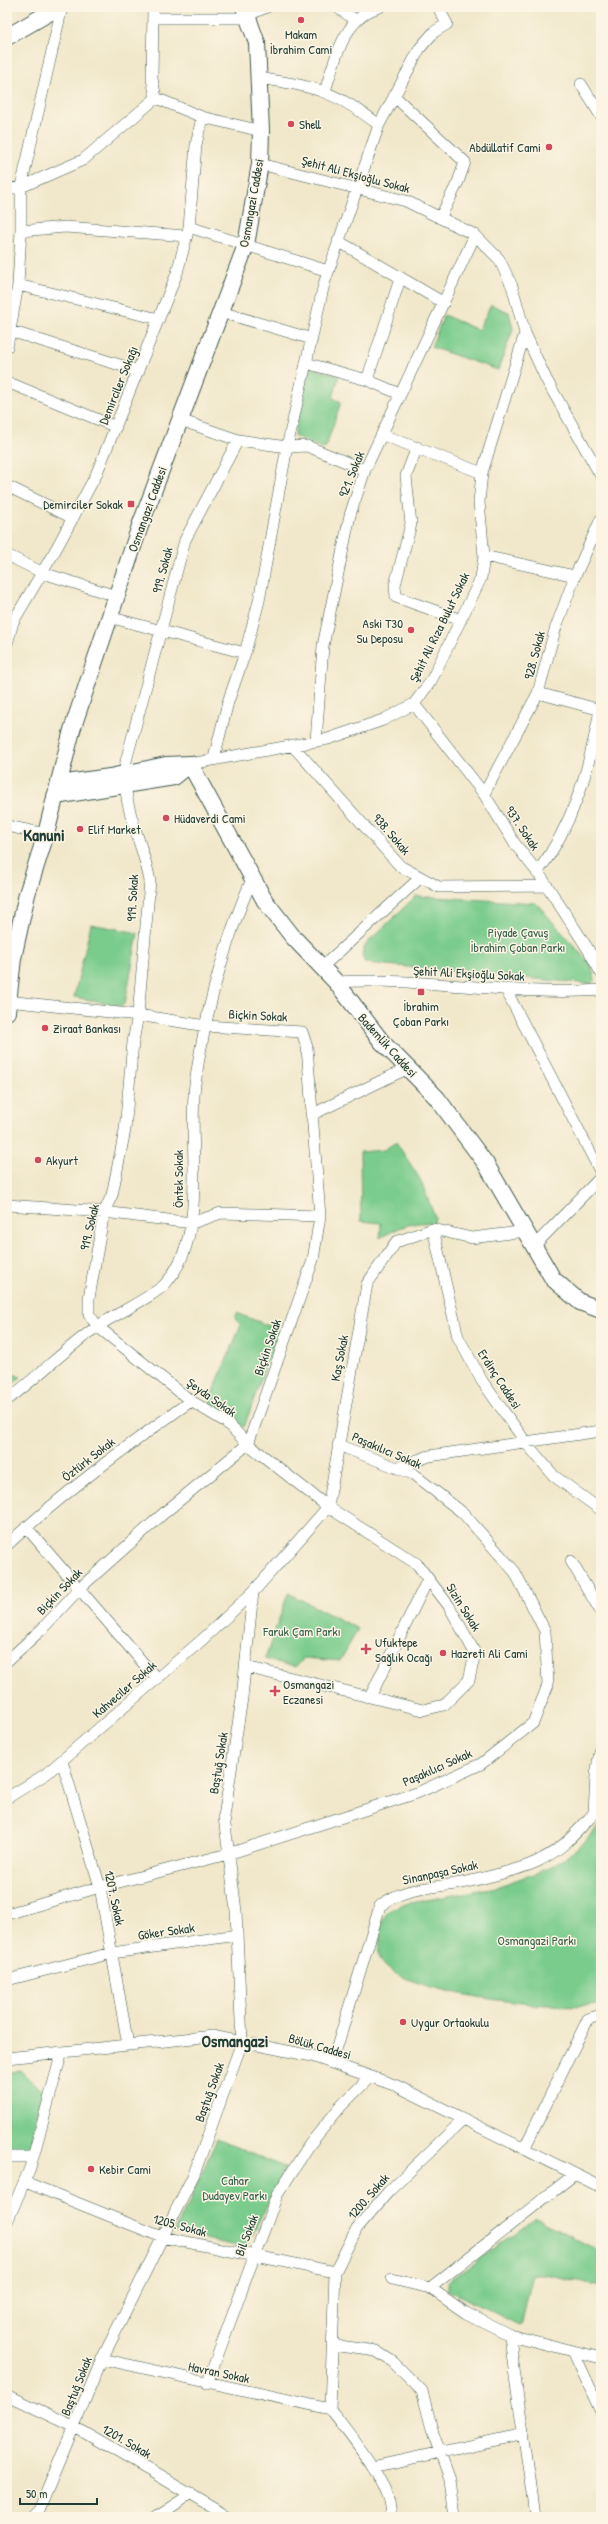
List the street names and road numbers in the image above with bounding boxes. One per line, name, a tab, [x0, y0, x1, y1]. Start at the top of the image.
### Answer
street label: Şehit Ali Ekşioğlu Sokak	[300, 151, 413, 197]
street label: Osmangazi Caddesi	[234, 157, 268, 249]
street label: Demirciler Sokağı	[94, 343, 142, 427]
street label: 921. Sokak	[334, 448, 369, 500]
street label: Osmangazi Caddesi	[123, 464, 171, 554]
street label: 919. Sokak	[147, 544, 177, 595]
street label: Şehit Ali Rıza Bulut Sokak	[405, 569, 474, 685]
street label: 928. Sokak	[519, 628, 549, 681]
street label: 937. Sokak	[502, 802, 545, 854]
street label: 938. Sokak	[369, 810, 415, 859]
street label: 919. Sokak	[122, 873, 142, 922]
street label: Şehit Ali Ekşioğlu Sokak	[413, 961, 526, 985]
street label: Biçkin Sokak	[228, 1004, 288, 1026]
street label: Bademlik Caddesi	[354, 1009, 422, 1081]
street label: Öntek Sokak	[169, 1149, 187, 1208]
street label: 919. Sokak	[75, 1201, 103, 1252]
street label: Biçkin Sokak	[249, 1316, 285, 1378]
street label: Kaş Sokak	[326, 1333, 352, 1383]
street label: Erdinç Caddesi	[474, 1346, 526, 1412]
street label: Şeyda Sokak	[184, 1373, 241, 1421]
street label: Paşakılıcı Sokak	[349, 1427, 425, 1473]
street label: Öztürk Sokak	[58, 1432, 119, 1485]
street label: Biçkin Sokak	[32, 1563, 86, 1618]
street label: Sizin Sokak	[442, 1580, 486, 1635]
street label: Kahveciler Sokak	[88, 1656, 160, 1722]
street label: Baştuğ Sokak	[204, 1730, 232, 1795]
street label: Paşakılıcı Sokak	[399, 1743, 475, 1790]
street label: Sinanpaşa Sokak	[401, 1855, 480, 1889]
street label: 1207. Sokak	[100, 1869, 130, 1928]
street label: Göker Sokak	[136, 1918, 196, 1944]
street label: Bölük Caddesi	[287, 2028, 353, 2064]
street label: Baştuğ Sokak	[190, 2059, 228, 2124]
street label: 1200. Sokak	[343, 2169, 393, 2223]
street label: 1205. Sokak	[151, 2209, 209, 2241]
street label: Bil Sokak	[230, 2211, 262, 2258]
street label: Baştuğ Sokak	[56, 2353, 96, 2418]
street label: Havran Sokak	[187, 2357, 252, 2387]
street label: 1201. Sokak	[99, 2420, 155, 2463]

